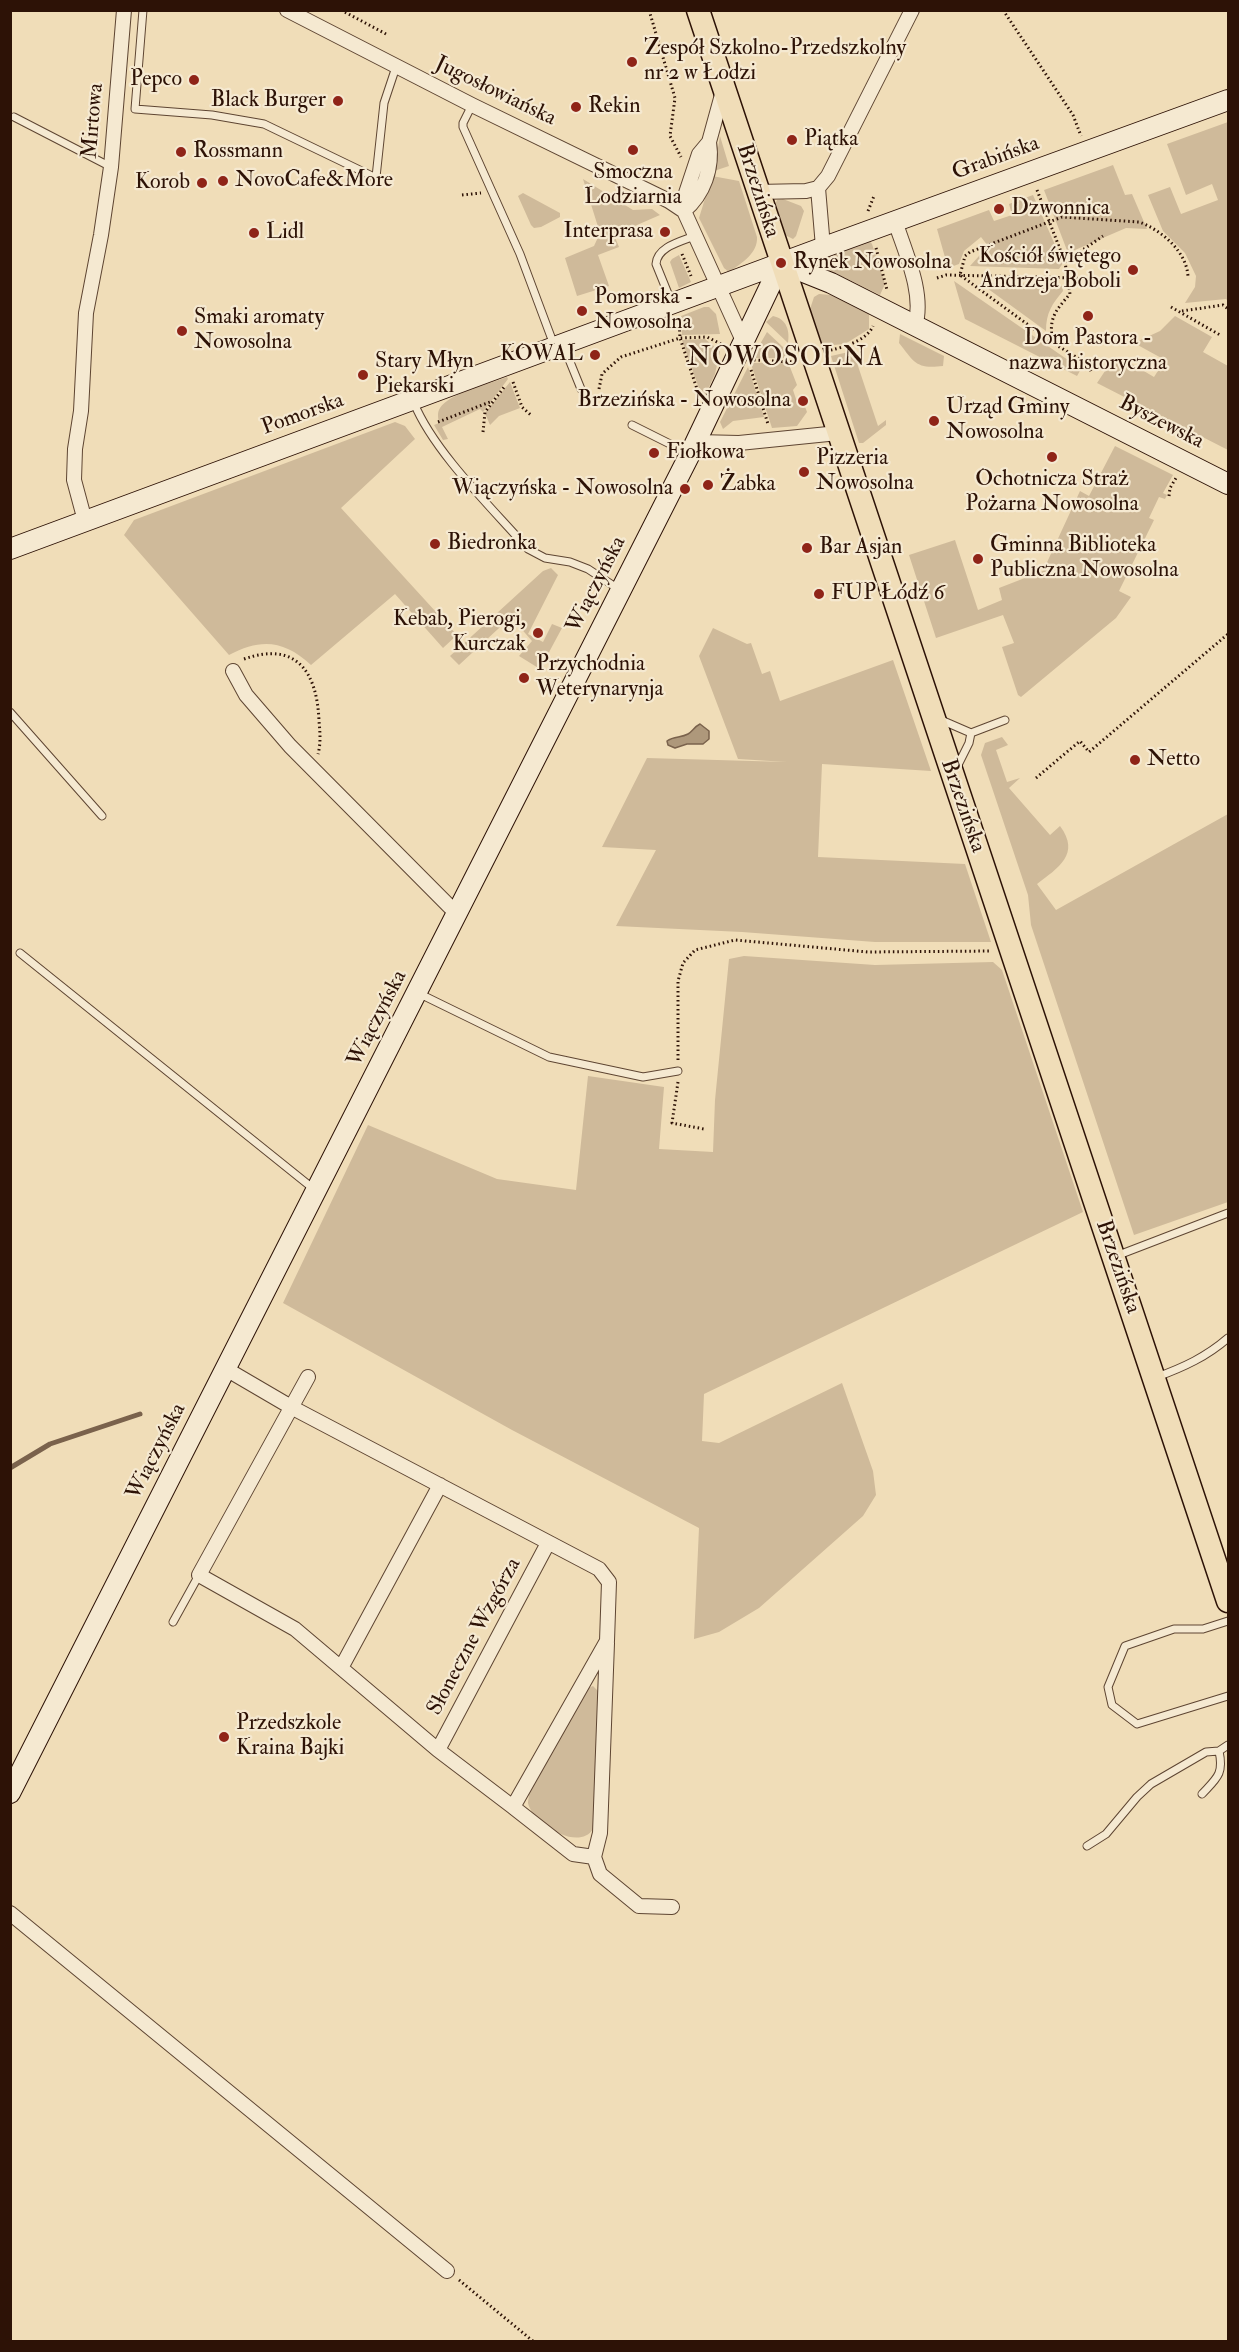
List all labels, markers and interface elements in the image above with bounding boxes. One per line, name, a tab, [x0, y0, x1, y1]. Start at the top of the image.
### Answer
place label: Zespół Szkolno-Przedszkolny nr 2 w Łodzi	[644, 36, 906, 88]
street label: Jugosłowiańska	[430, 51, 560, 133]
marker: Zespół Szkolno-Przedszkolny nr 2 w Łodzi	[625, 55, 639, 69]
place label: Pepco	[130, 67, 182, 93]
marker: Pepco	[187, 73, 201, 87]
street label: Mirtowa	[78, 82, 110, 160]
place label: Black Burger	[211, 88, 326, 114]
marker: Black Burger	[331, 94, 345, 108]
place label: Rekin	[588, 94, 641, 120]
marker: Rekin	[569, 100, 583, 114]
place label: Piątka	[804, 127, 858, 153]
street label: Grabińska	[949, 131, 1043, 187]
marker: Piątka	[785, 133, 799, 147]
place label: Rossmann	[193, 139, 283, 165]
street label: Brzezińska	[729, 141, 785, 241]
marker: Smoczna Lodziarnia	[626, 143, 640, 157]
marker: Rossmann	[174, 145, 188, 159]
place label: Smoczna Lodziarnia	[584, 160, 682, 212]
place label: NovoCafe&More	[235, 168, 393, 194]
place label: Korob	[135, 170, 190, 196]
marker: NovoCafe&More	[216, 174, 230, 188]
marker: Korob	[195, 176, 209, 190]
place label: Dzwonnica	[1011, 196, 1110, 222]
marker: Dzwonnica	[992, 202, 1006, 216]
place label: Interprasa	[564, 219, 653, 245]
place label: Lidl	[266, 220, 304, 246]
marker: Interprasa	[658, 225, 672, 239]
marker: Lidl	[247, 226, 261, 240]
place label: Kościół świętego Andrzeja Boboli	[979, 244, 1121, 296]
place label: Rynek Nowosolna	[793, 250, 951, 276]
marker: Rynek Nowosolna	[774, 256, 788, 270]
marker: Kościół świętego Andrzeja Boboli	[1126, 263, 1140, 277]
place label: Pomorska - Nowosolna	[594, 285, 693, 336]
marker: Pomorska - Nowosolna	[575, 304, 589, 318]
place label: Smaki aromaty Nowosolna	[194, 305, 324, 356]
marker: Dom Pastora - nazwa historyczna	[1081, 309, 1095, 323]
marker: Smaki aromaty Nowosolna	[175, 324, 189, 338]
place label: Dom Pastora - nazwa historyczna	[1009, 326, 1167, 378]
place label: KOWAL	[500, 342, 583, 368]
district label: NOWOSOLNA	[687, 343, 885, 375]
marker: KOWAL	[588, 348, 602, 362]
place label: Stary Młyn Piekarski	[375, 349, 474, 400]
marker: Stary Młyn Piekarski	[356, 368, 370, 382]
street label: Pomorska	[258, 388, 348, 442]
place label: Brzezińska - Nowosolna	[578, 388, 791, 414]
street label: Byszewska	[1114, 390, 1208, 456]
marker: Brzezińska - Nowosolna	[796, 394, 810, 408]
place label: Urząd Gminy Nowosolna	[946, 395, 1069, 446]
marker: Urząd Gminy Nowosolna	[927, 414, 941, 428]
place label: Fiołkowa	[666, 440, 745, 466]
marker: Fiołkowa	[647, 446, 661, 460]
place label: Pizzeria Nowosolna	[816, 446, 914, 498]
marker: Ochotnicza Straż Pożarna Nowosolna	[1045, 450, 1059, 464]
marker: Pizzeria Nowosolna	[797, 465, 811, 479]
place label: Ochotnicza Straż Pożarna Nowosolna	[965, 467, 1139, 518]
place label: Żabka	[720, 472, 776, 498]
place label: Wiączyńska - Nowosolna	[452, 476, 673, 502]
marker: Żabka	[701, 478, 715, 492]
marker: Wiączyńska - Nowosolna	[678, 482, 692, 496]
place label: Biedronka	[447, 531, 537, 557]
street label: Wiączyńska	[561, 532, 633, 638]
place label: Gminna Biblioteka Publiczna Nowosolna	[990, 533, 1179, 584]
place label: Bar Asjan	[819, 535, 902, 561]
marker: Biedronka	[428, 537, 442, 551]
marker: Bar Asjan	[800, 541, 814, 555]
marker: Gminna Biblioteka Publiczna Nowosolna	[971, 552, 985, 566]
place label: FUP Łódź 6	[831, 581, 945, 607]
marker: FUP Łódź 6	[812, 587, 826, 601]
place label: Kebab, Pierogi, Kurczak	[393, 607, 526, 658]
marker: Kebab, Pierogi, Kurczak	[531, 626, 545, 640]
place label: Przychodnia Weterynarynja	[536, 652, 663, 704]
marker: Przychodnia Weterynarynja	[517, 671, 531, 685]
place label: Netto	[1147, 747, 1200, 773]
marker: Netto	[1128, 753, 1142, 767]
street label: Brzezińska	[934, 756, 990, 856]
street label: Wiączyńska	[342, 966, 414, 1072]
street label: Brzezińska	[1089, 1217, 1145, 1317]
street label: Wiączyńska	[121, 1399, 193, 1505]
street label: Słoneczne Wzgórza	[422, 1554, 528, 1720]
place label: Przedszkole Kraina Bajki	[236, 1711, 344, 1762]
marker: Przedszkole Kraina Bajki	[217, 1730, 231, 1744]

